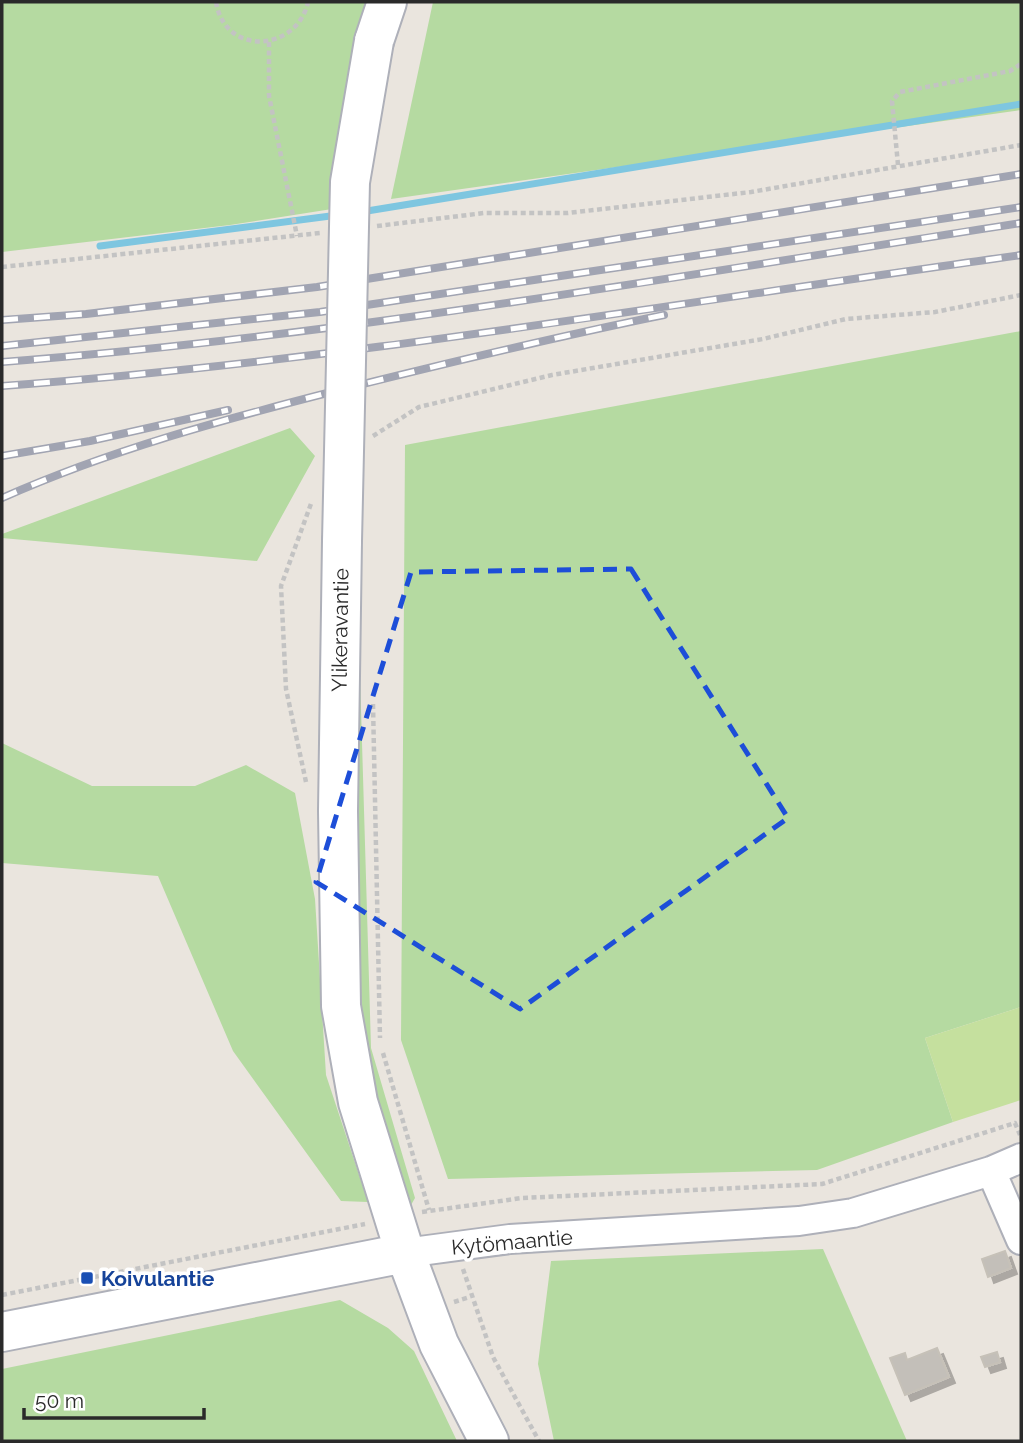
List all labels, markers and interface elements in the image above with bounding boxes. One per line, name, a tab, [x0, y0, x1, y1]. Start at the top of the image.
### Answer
street label: Ylikeravantie	[326, 568, 354, 692]
street label: Kytömaantie	[450, 1224, 574, 1260]
place label: Koivulantie	[101, 1266, 215, 1291]
marker: Koivulantie	[79, 1270, 95, 1286]
scale bar	[24, 1376, 205, 1420]
text: 50 m	[35, 1388, 84, 1413]

